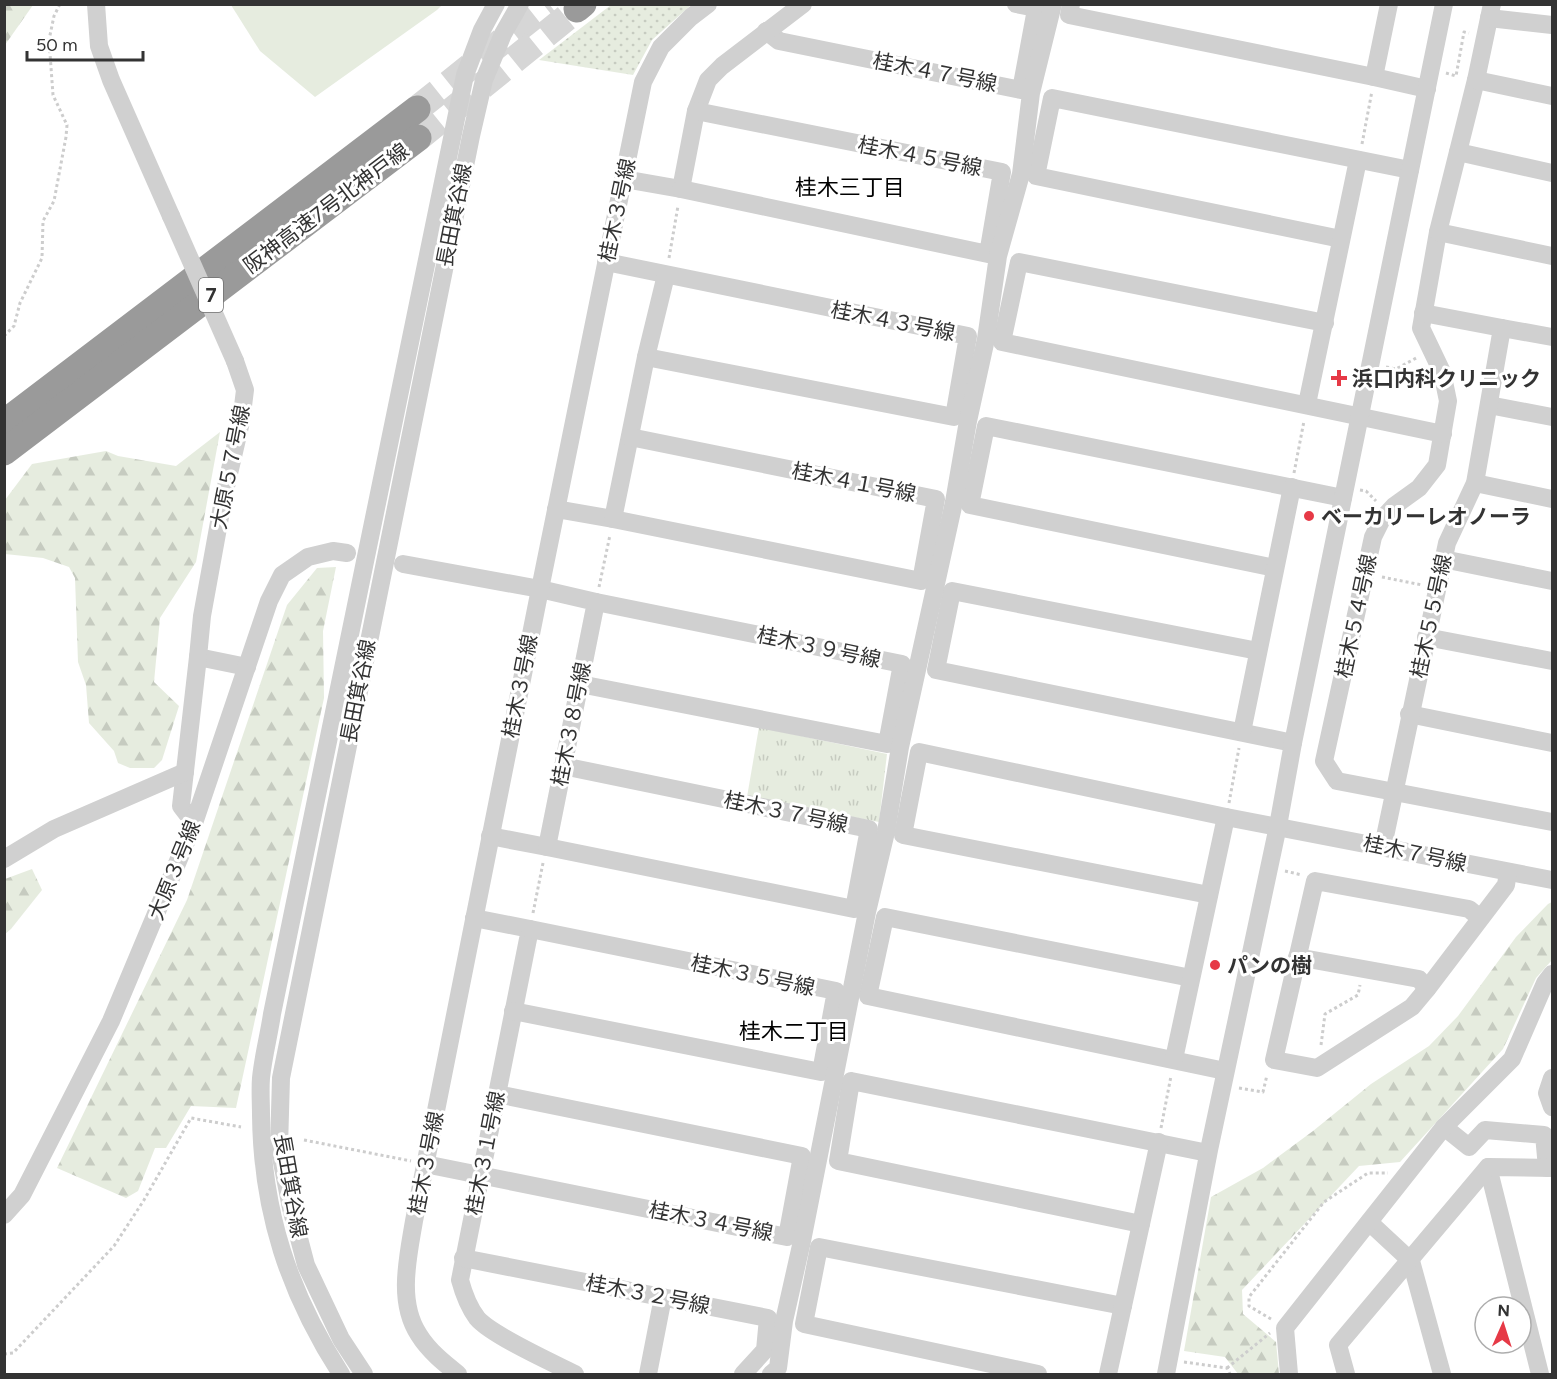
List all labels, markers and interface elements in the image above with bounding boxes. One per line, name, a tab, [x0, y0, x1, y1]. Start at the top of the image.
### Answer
scale bar	[27, 24, 142, 62]
text: 50 m	[36, 34, 78, 56]
street label: 桂木４７号線	[871, 48, 999, 96]
street label: 桂木４５号線	[856, 132, 984, 180]
street label: 阪神高速7号北神戸線	[239, 138, 413, 278]
street label: 桂木３号線	[594, 156, 640, 264]
street label: 長田箕谷線	[432, 161, 476, 269]
district label: 桂木三丁目	[795, 174, 905, 201]
road number: 7	[199, 278, 223, 312]
street label: 桂木４３号線	[829, 297, 957, 345]
place label: 浜口内科クリニック	[1352, 366, 1541, 391]
marker: 浜口内科クリニック	[1330, 369, 1348, 387]
street label: 大原５７号線	[206, 403, 254, 531]
street label: 桂木４１号線	[790, 458, 918, 506]
place label: ベーカリーレオノーラ	[1321, 504, 1531, 529]
marker: ベーカリーレオノーラ	[1302, 509, 1316, 523]
street label: 桂木５４号線	[1331, 552, 1381, 680]
street label: 桂木５５号線	[1406, 552, 1456, 680]
street label: 桂木３９号線	[755, 622, 883, 672]
street label: 桂木３号線	[498, 632, 542, 740]
street label: 長田箕谷線	[336, 637, 380, 745]
street label: 桂木３８号線	[547, 660, 595, 788]
street label: 桂木３７号線	[722, 787, 850, 837]
street label: 大原３号線	[143, 817, 205, 923]
street label: 桂木７号線	[1361, 830, 1469, 876]
street label: 桂木３５号線	[689, 950, 817, 1000]
place label: パンの樹	[1227, 953, 1312, 978]
marker: パンの樹	[1208, 958, 1222, 972]
district label: 桂木二丁目	[739, 1018, 849, 1045]
street label: 桂木３１号線	[461, 1089, 509, 1217]
street label: 桂木３号線	[404, 1109, 448, 1217]
street label: 長田箕谷線	[270, 1132, 312, 1240]
street label: 桂木３４号線	[647, 1197, 775, 1245]
street label: 桂木３２号線	[584, 1270, 712, 1318]
north arrow	[1473, 1295, 1533, 1355]
text: N	[1497, 1301, 1510, 1320]

